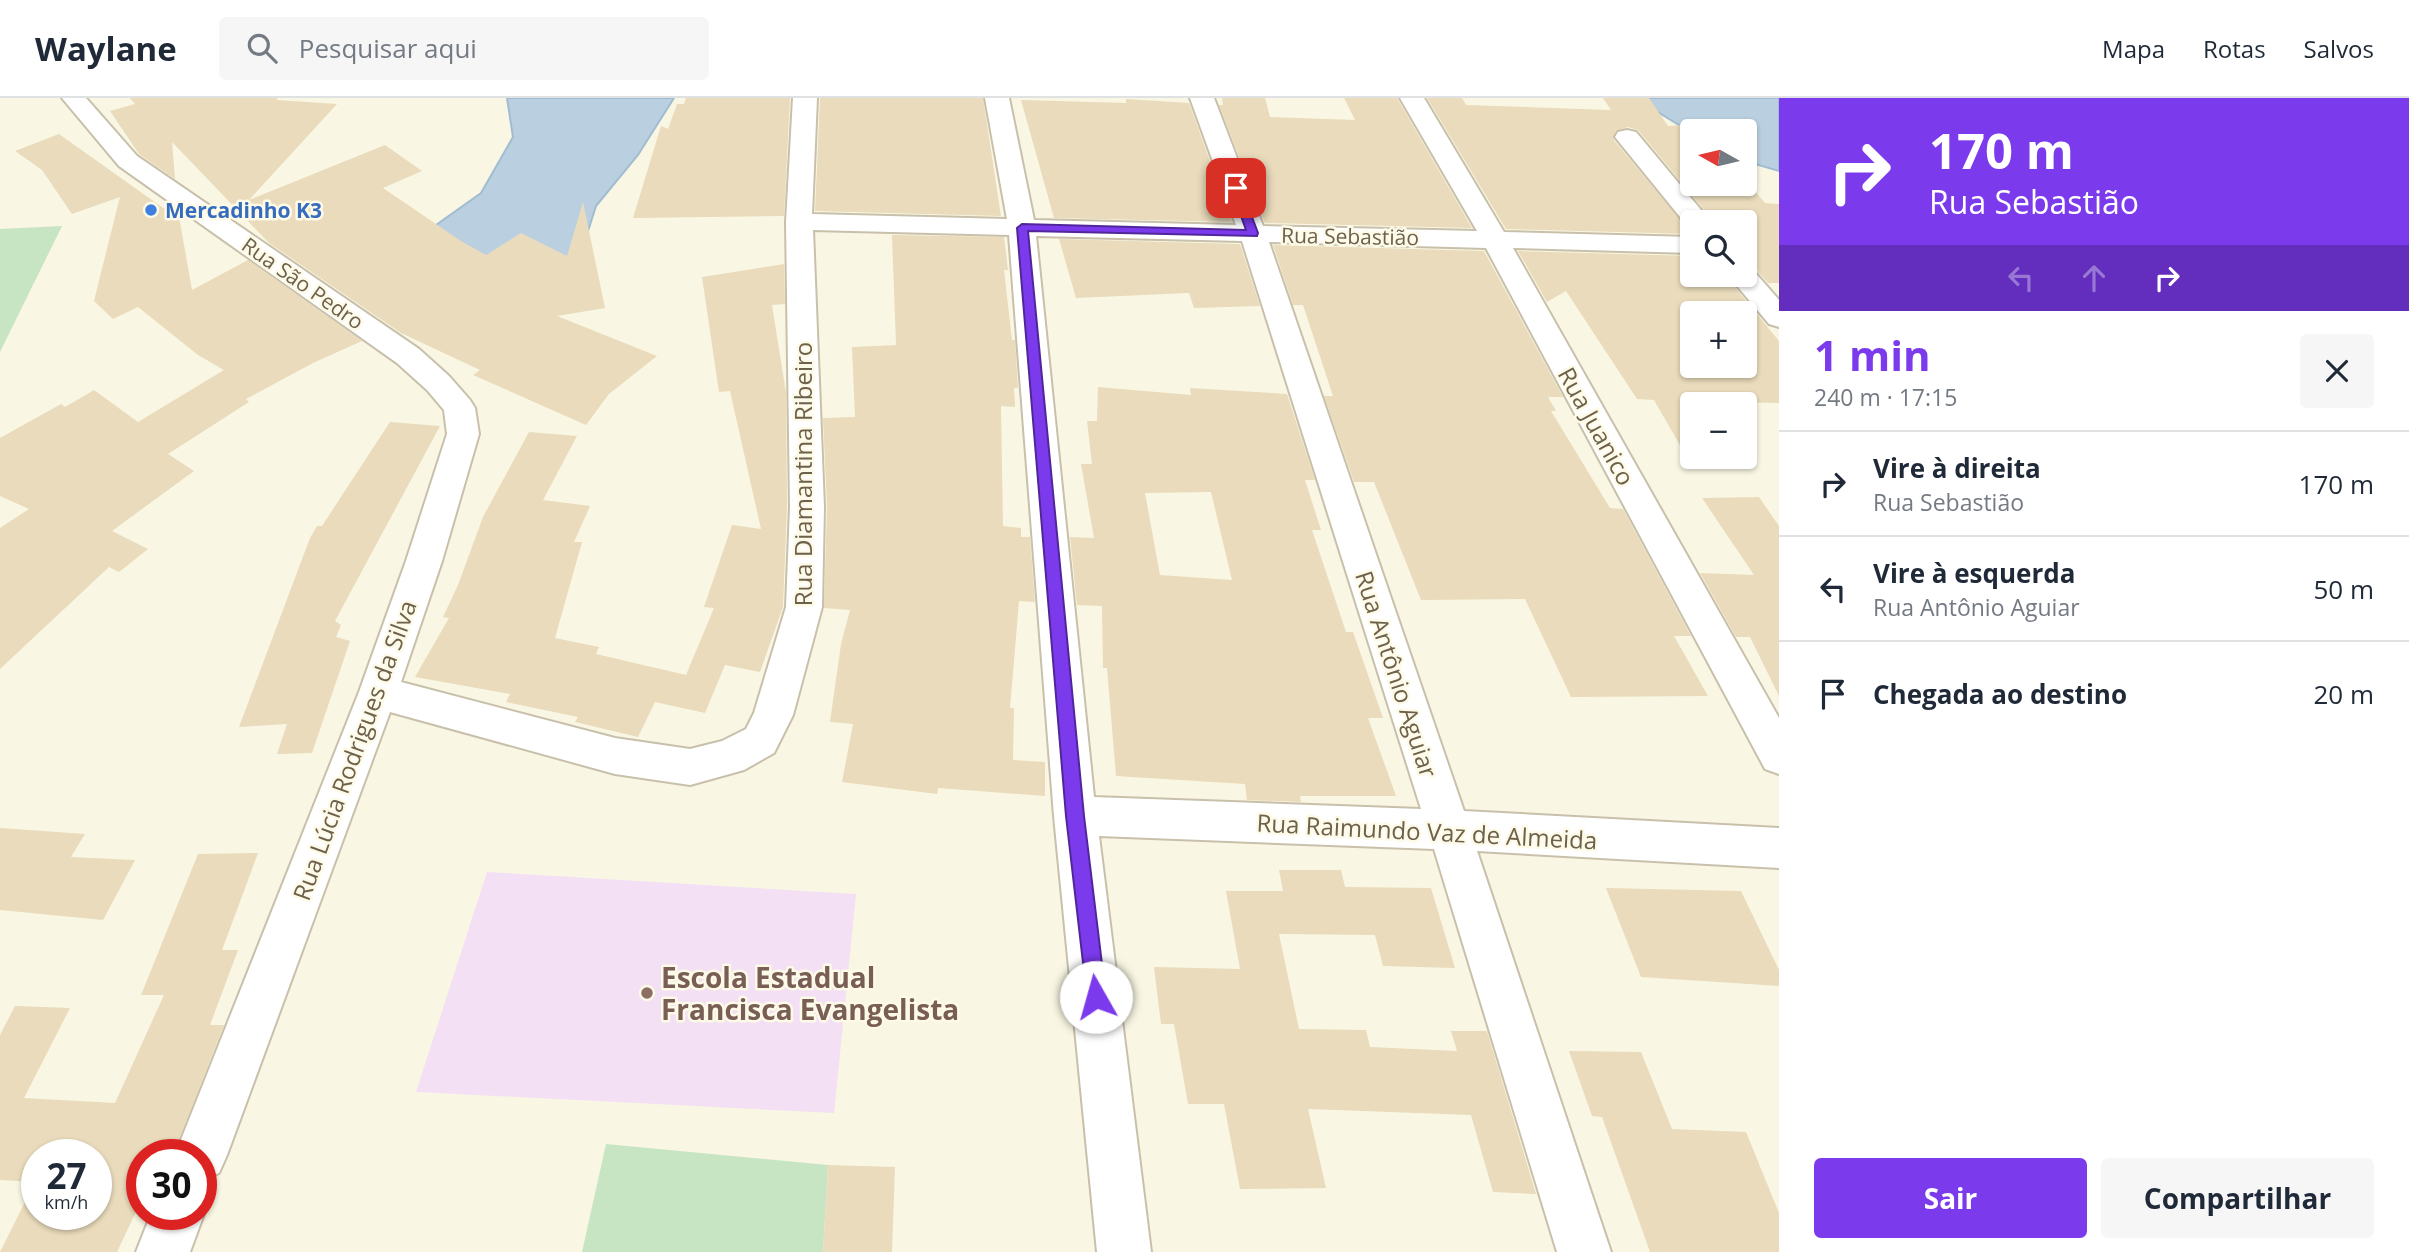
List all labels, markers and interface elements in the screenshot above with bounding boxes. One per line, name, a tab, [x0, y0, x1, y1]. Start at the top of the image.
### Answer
search box	[219, 17, 709, 80]
text: Waylane	[35, 26, 177, 71]
icon: search	[243, 29, 281, 67]
text: Pesquisar aqui	[299, 30, 477, 66]
text: Mapa	[2102, 32, 2165, 65]
text: Rotas	[2203, 32, 2266, 65]
text: Salvos	[2304, 32, 2374, 65]
text: 170 m	[1929, 117, 2074, 183]
north arrow	[1680, 119, 1757, 196]
map controls	[1680, 119, 1757, 469]
icon: right	[1814, 126, 1905, 217]
pin	[1206, 158, 1266, 218]
icon: arrive	[1217, 169, 1255, 207]
text: Rua Sebastião	[1929, 180, 2139, 223]
place label: Mercadinho K3	[165, 196, 322, 224]
marker: Mercadinho K3	[143, 202, 159, 218]
button: search	[1680, 210, 1757, 287]
street label: Rua Sebastião	[1281, 221, 1419, 251]
street label: Rua São Pedro	[237, 231, 369, 335]
icon: left	[2002, 259, 2040, 297]
icon: ahead	[2075, 259, 2113, 297]
icon: right	[2148, 259, 2186, 297]
button: +	[1680, 301, 1757, 378]
text: 1 min	[1814, 326, 1931, 383]
button: close	[2300, 334, 2374, 408]
street label: Rua Diamantina Ribeiro	[786, 342, 819, 606]
street label: Rua Juanico	[1551, 361, 1643, 491]
text: 240 m · 17:15	[1814, 381, 1957, 413]
button: −	[1680, 392, 1757, 469]
text: Vire à direita	[1873, 450, 2041, 486]
icon: right	[1814, 465, 1852, 503]
text: 170 m	[2299, 466, 2374, 502]
text: Rua Sebastião	[1873, 486, 2024, 518]
text: Vire à esquerda	[1873, 555, 2075, 591]
street label: Rua Antônio Aguiar	[1348, 566, 1446, 782]
icon: left	[1814, 570, 1852, 608]
text: 50 m	[2313, 571, 2374, 607]
text: Rua Antônio Aguiar	[1873, 591, 2080, 623]
street label: Rua Lúcia Rodrigues da Silva	[284, 595, 424, 905]
icon: arrive	[1814, 675, 1852, 713]
text: Chegada ao destino	[1873, 676, 2127, 712]
text: 20 m	[2313, 676, 2374, 712]
street label: Rua Raimundo Vaz de Almeida	[1256, 806, 1598, 856]
place label: Escola Estadual Francisca Evangelista	[661, 958, 959, 1028]
position arrow	[1059, 960, 1133, 1034]
marker: Escola Estadual Francisca Evangelista	[639, 985, 655, 1001]
speed limit sign: 30	[126, 1139, 217, 1230]
text: 27	[46, 1152, 87, 1199]
button: Sair	[1814, 1158, 2087, 1238]
button: Compartilhar	[2101, 1158, 2374, 1238]
text: km/h	[45, 1190, 88, 1214]

